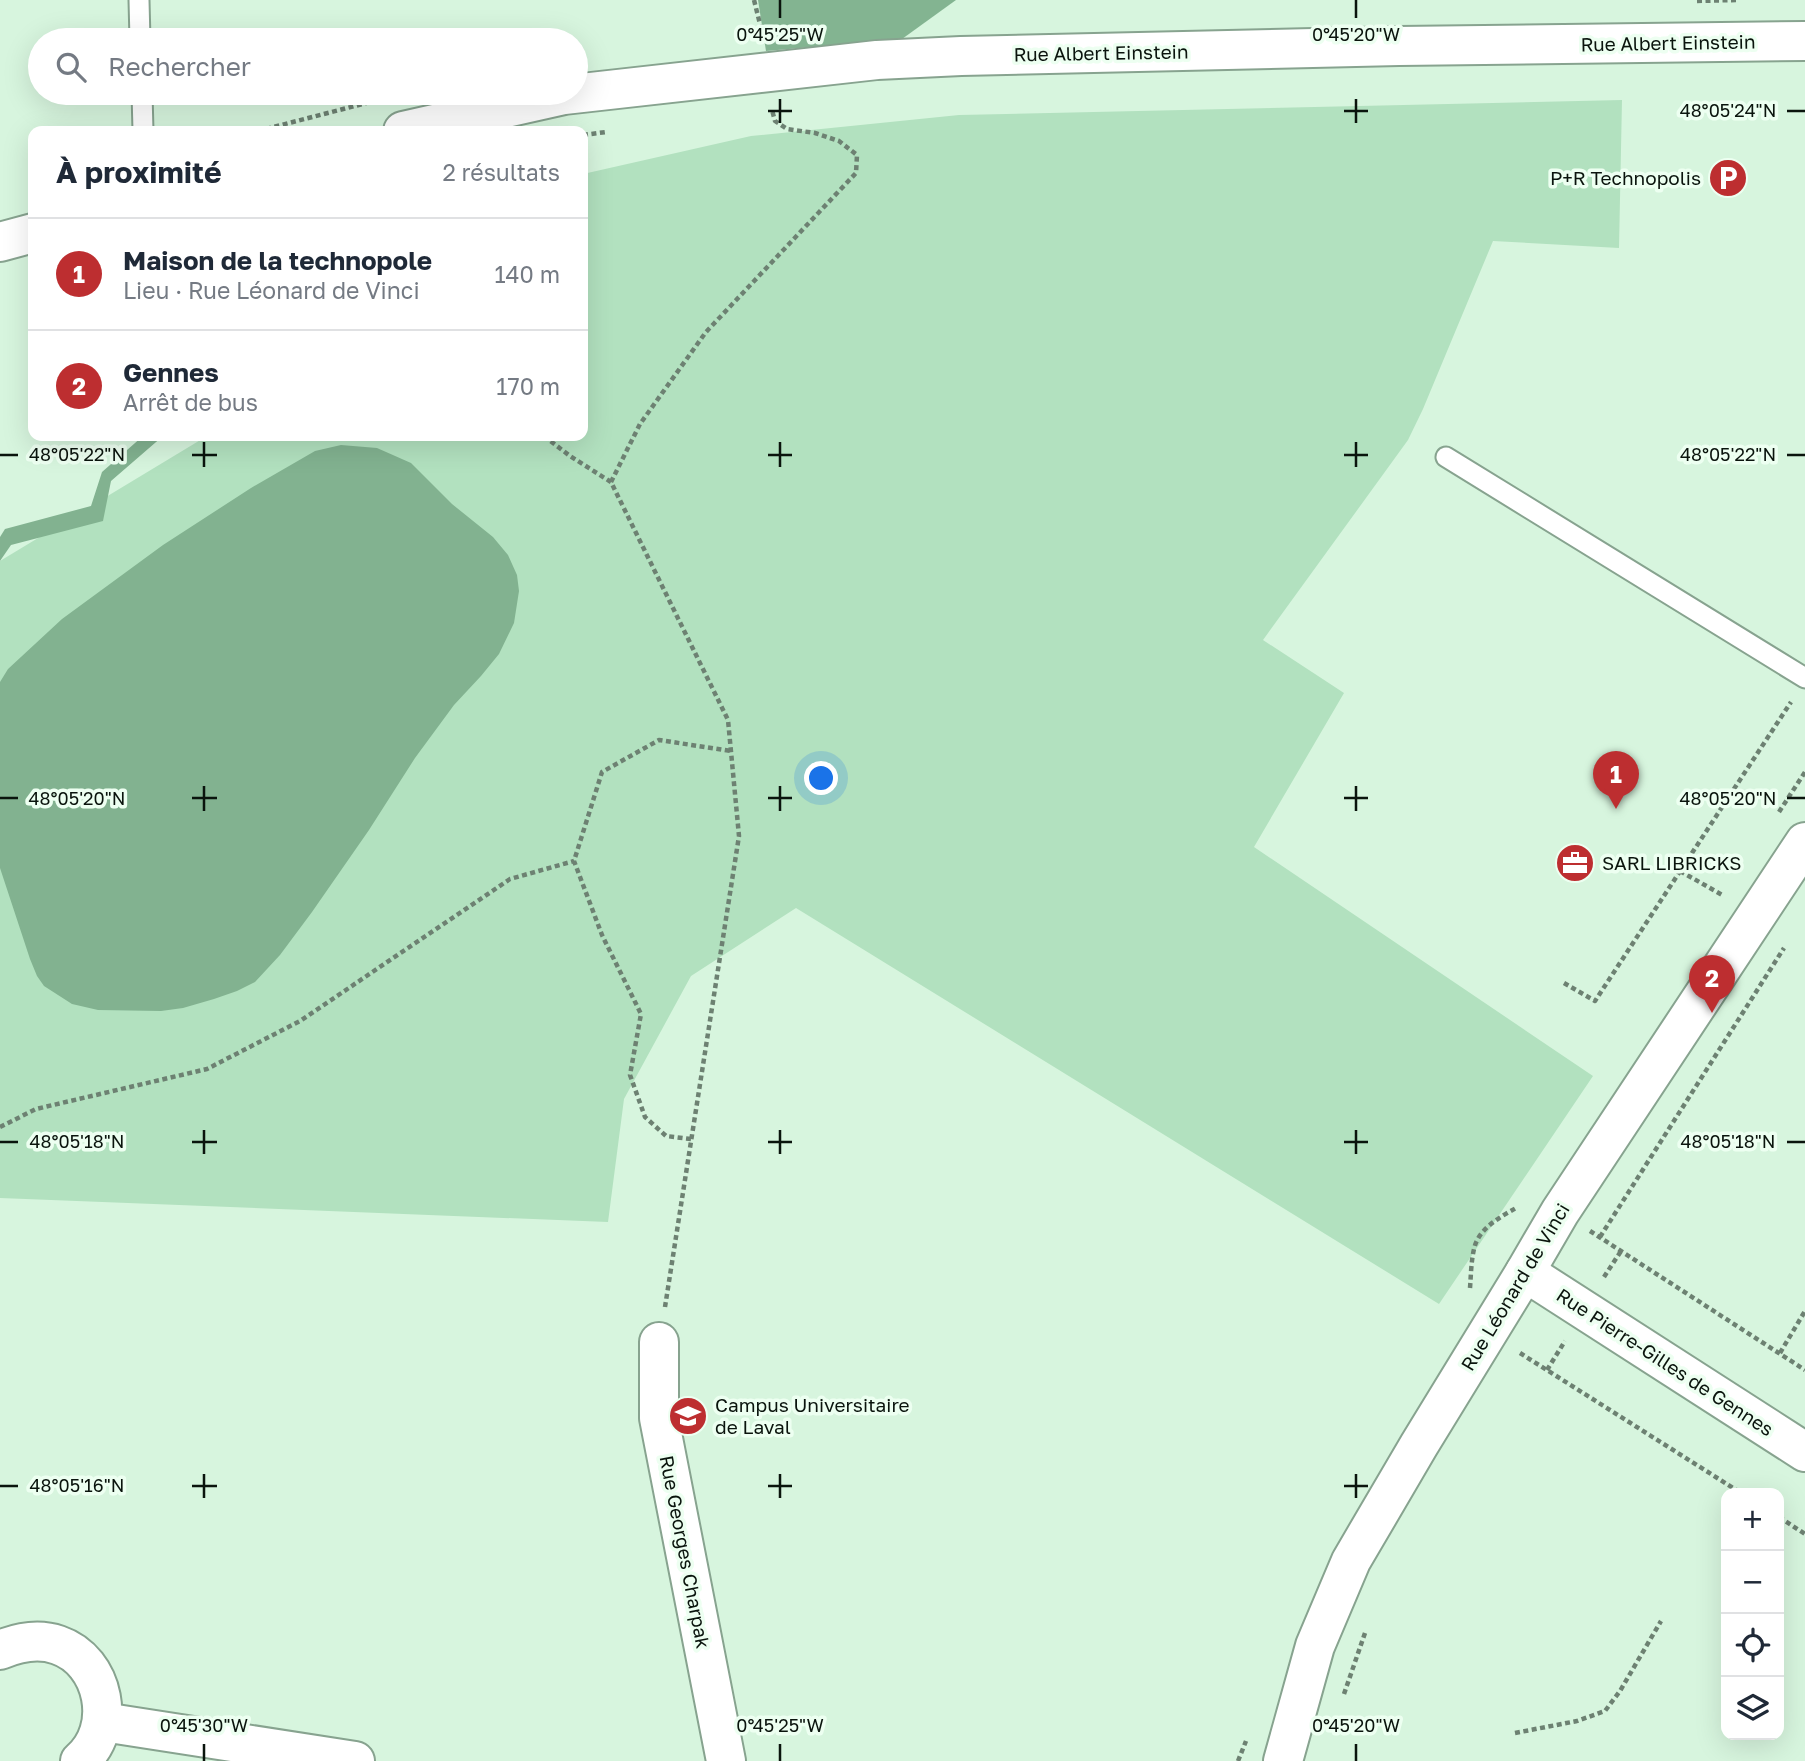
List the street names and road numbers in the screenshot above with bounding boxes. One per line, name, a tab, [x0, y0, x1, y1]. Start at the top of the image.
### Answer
street label: Rue Albert Einstein	[1580, 29, 1756, 56]
street label: Rue Albert Einstein	[1013, 39, 1189, 66]
street label: Rue Léonard de Vinci	[1455, 1199, 1574, 1375]
street label: Rue Pierre-Gilles de Gennes	[1553, 1283, 1778, 1440]
street label: Rue Georges Charpak	[655, 1453, 716, 1651]

